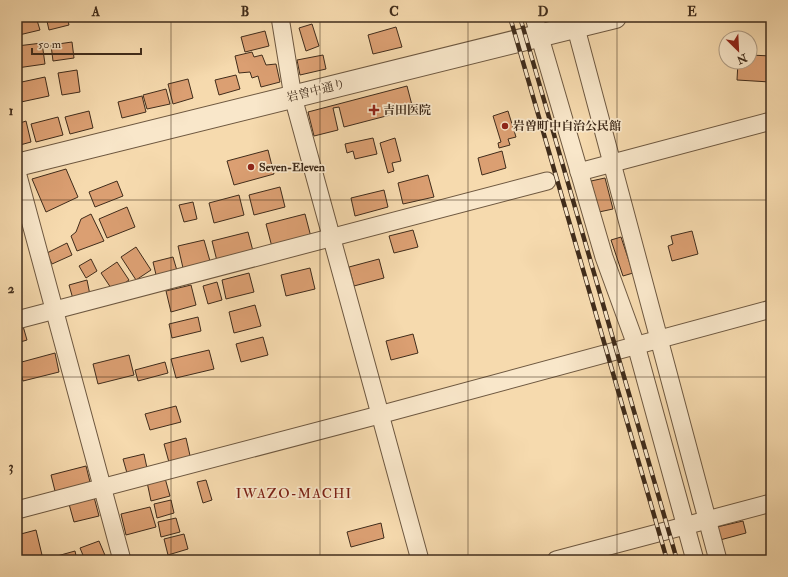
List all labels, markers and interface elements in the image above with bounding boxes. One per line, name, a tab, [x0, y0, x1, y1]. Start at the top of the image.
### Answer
text: A	[91, 4, 101, 20]
text: B	[241, 4, 249, 20]
text: C	[389, 4, 399, 20]
text: D	[538, 4, 549, 20]
text: E	[687, 4, 697, 20]
scale bar	[32, 30, 141, 56]
north arrow	[718, 30, 758, 70]
text: 50 m	[38, 37, 62, 52]
text: N	[734, 50, 750, 67]
street label: 岩曽中通り	[285, 76, 347, 106]
text: 1	[9, 103, 14, 119]
place label: 吉田医院	[383, 103, 431, 118]
marker: 吉田医院	[368, 104, 380, 116]
place label: 岩曽町中自治公民館	[513, 119, 621, 134]
marker: 岩曽町中自治公民館	[500, 121, 510, 131]
place label: Seven-Eleven	[259, 160, 326, 175]
marker: Seven-Eleven	[246, 162, 256, 172]
text: 2	[8, 281, 15, 297]
text: 3	[9, 459, 14, 475]
district label: IWAZO-MACHI	[236, 485, 352, 502]

